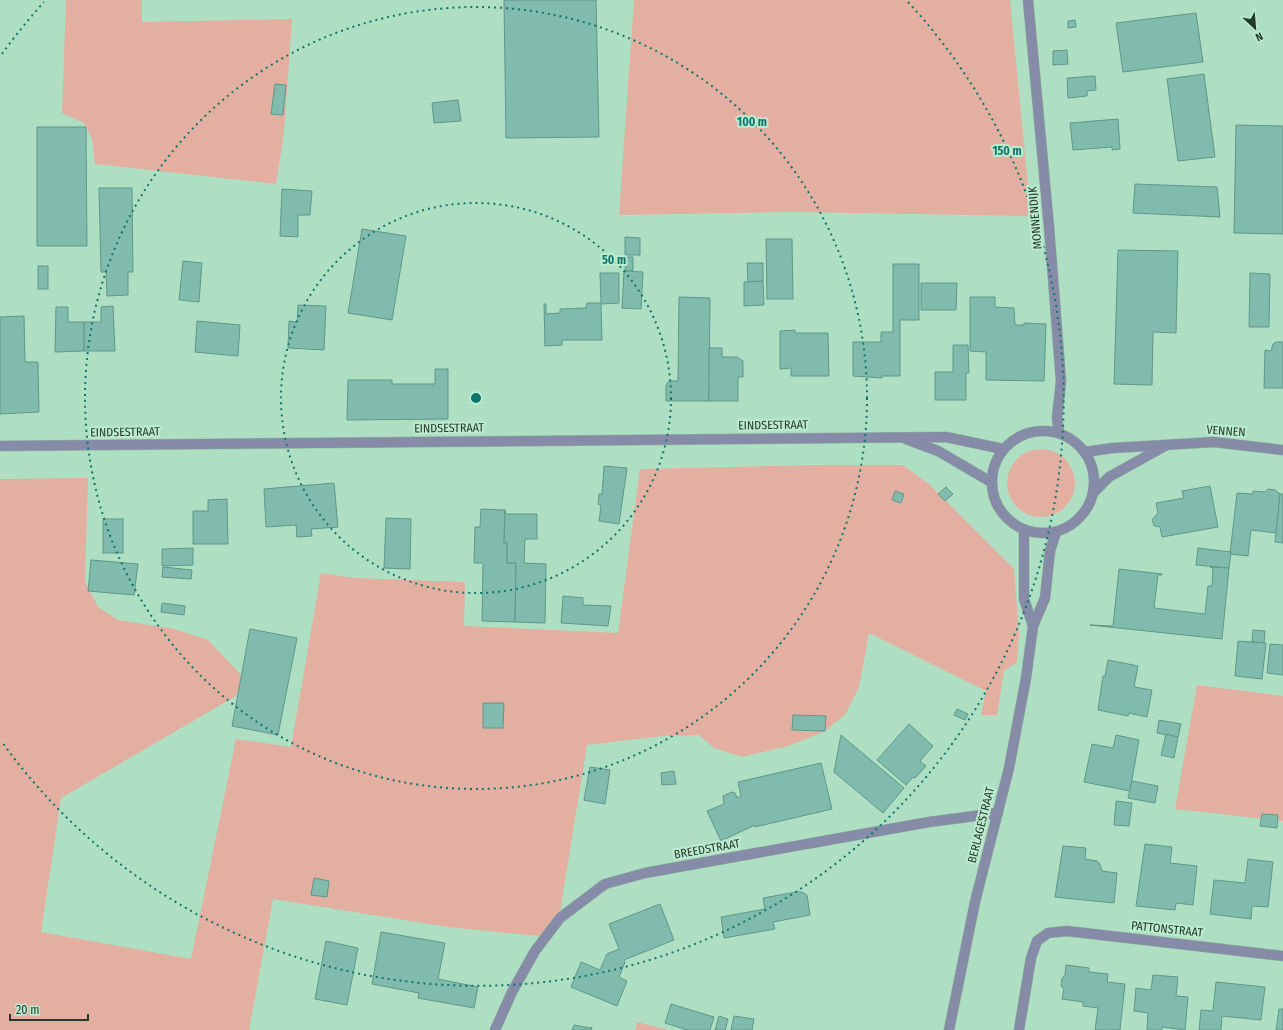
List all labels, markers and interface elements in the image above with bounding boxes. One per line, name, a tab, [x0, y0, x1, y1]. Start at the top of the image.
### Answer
north arrow	[1235, 8, 1275, 48]
text: N	[1253, 29, 1265, 44]
text: 100 m	[737, 115, 767, 129]
text: 150 m	[992, 144, 1022, 158]
street label: MONNENDIJK	[1025, 185, 1045, 250]
text: 50 m	[602, 253, 626, 267]
centre of rings	[469, 391, 483, 405]
street label: EINDSESTRAAT	[738, 417, 808, 433]
street label: EINDSESTRAAT	[414, 420, 484, 436]
street label: VENNEN	[1206, 423, 1246, 439]
street label: EINDSESTRAAT	[90, 424, 160, 440]
street label: BERLAGESTRAAT	[965, 785, 997, 865]
street label: BREEDSTRAAT	[673, 836, 741, 862]
street label: PATTONSTRAAT	[1130, 918, 1204, 940]
scale bar	[10, 996, 88, 1022]
text: 20 m	[16, 1003, 40, 1017]

